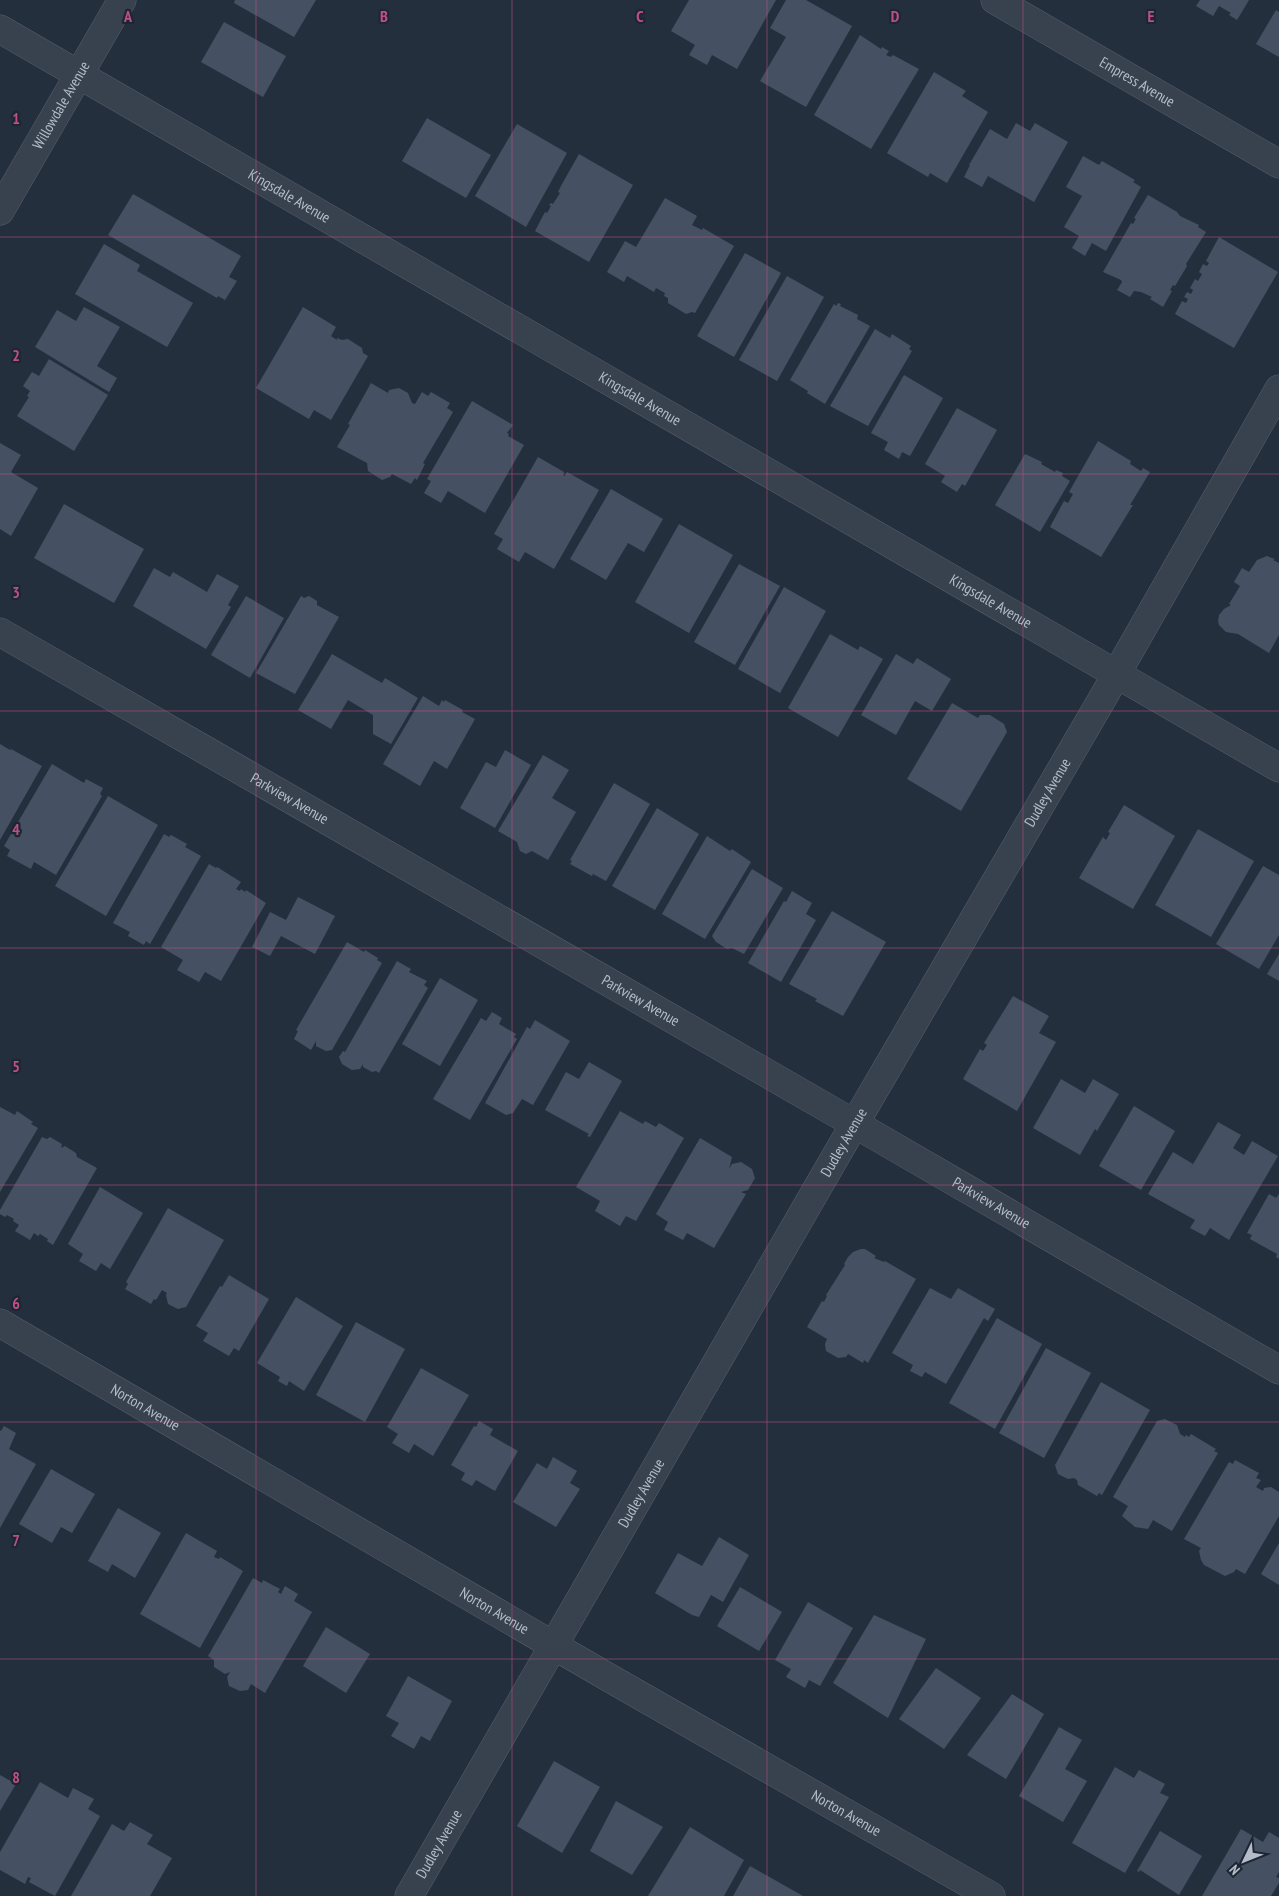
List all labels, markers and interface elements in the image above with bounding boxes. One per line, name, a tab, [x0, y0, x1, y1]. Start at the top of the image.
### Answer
text: A	[123, 6, 133, 26]
text: B	[380, 6, 388, 26]
text: C	[636, 6, 644, 26]
text: D	[891, 6, 900, 26]
text: E	[1148, 6, 1155, 26]
street label: Empress Avenue	[1096, 52, 1178, 111]
street label: Willowdale Avenue	[28, 58, 94, 153]
text: 1	[12, 108, 20, 128]
street label: Kingsdale Avenue	[245, 164, 334, 227]
text: 2	[12, 345, 20, 365]
street label: Kingsdale Avenue	[596, 367, 685, 429]
street label: Kingsdale Avenue	[946, 570, 1035, 632]
text: 3	[12, 582, 20, 602]
street label: Dudley Avenue	[1020, 754, 1075, 830]
street label: Parkview Avenue	[247, 768, 332, 828]
text: 4	[12, 819, 20, 839]
street label: Parkview Avenue	[598, 970, 683, 1030]
text: 5	[12, 1056, 20, 1076]
street label: Dudley Avenue	[816, 1104, 871, 1180]
street label: Parkview Avenue	[949, 1173, 1034, 1233]
text: 6	[12, 1293, 20, 1313]
street label: Norton Avenue	[107, 1380, 183, 1435]
street label: Dudley Avenue	[614, 1455, 668, 1531]
text: 7	[12, 1530, 20, 1550]
street label: Norton Avenue	[457, 1583, 533, 1638]
text: 8	[12, 1767, 20, 1787]
street label: Norton Avenue	[808, 1786, 885, 1840]
street label: Dudley Avenue	[411, 1806, 466, 1882]
north arrow	[1219, 1836, 1269, 1886]
text: N	[1225, 1861, 1244, 1879]

